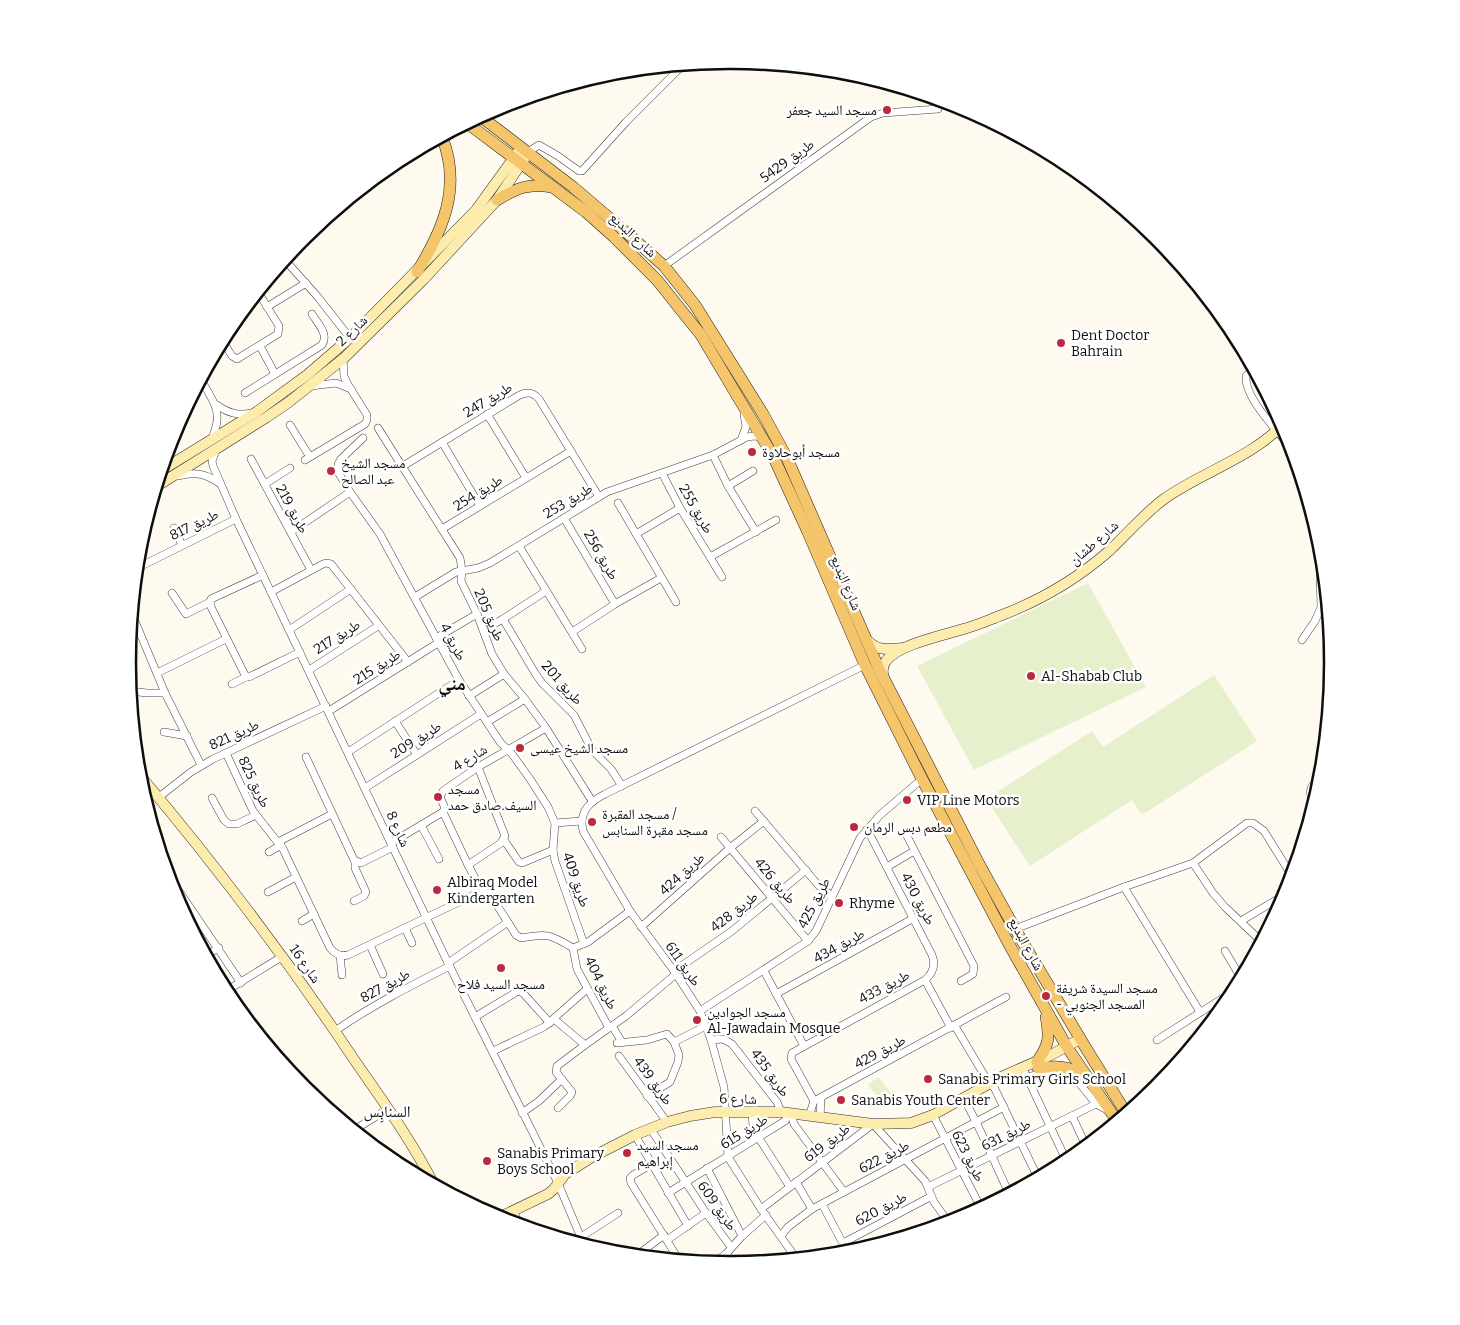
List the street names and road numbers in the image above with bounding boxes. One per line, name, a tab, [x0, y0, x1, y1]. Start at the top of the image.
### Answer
street label: طريق 5429	[757, 136, 818, 187]
street label: شارع البديع	[605, 209, 660, 262]
street label: شارع 2	[333, 312, 372, 351]
street label: طريق 247	[460, 379, 516, 422]
street label: طريق 254	[450, 471, 506, 516]
street label: طريق 253	[540, 480, 596, 523]
street label: طريق 255	[674, 481, 717, 537]
street label: طريق 219	[271, 482, 312, 537]
street label: طريق 817	[167, 506, 222, 545]
street label: شارع طشان	[1066, 517, 1123, 570]
street label: طريق 256	[579, 527, 622, 583]
street label: شارع البديع	[826, 553, 865, 613]
street label: طريق 205	[469, 586, 508, 644]
street label: طريق 217	[311, 616, 364, 659]
street label: طريق 4	[435, 620, 470, 664]
street label: طريق 215	[350, 646, 404, 689]
street label: طريق 201	[537, 657, 586, 709]
street label: طريق 821	[206, 716, 262, 755]
street label: طريق 209	[388, 718, 445, 763]
street label: شارع 4	[450, 741, 491, 776]
street label: طريق 825	[233, 754, 274, 811]
street label: شارع 8	[381, 808, 414, 850]
street label: طريق 424	[656, 849, 709, 900]
street label: طريق 409	[558, 850, 593, 910]
street label: طريق 426	[750, 854, 799, 908]
street label: طريق 430	[896, 870, 939, 928]
street label: طريق 425	[794, 875, 835, 932]
street label: طريق 428	[707, 888, 762, 937]
street label: شارع البديع	[1004, 914, 1047, 974]
street label: طريق 434	[810, 925, 868, 968]
street label: طريق 611	[661, 938, 705, 990]
street label: شارع 16	[285, 941, 324, 987]
street label: طريق 404	[580, 954, 621, 1013]
street label: طريق 827	[357, 965, 413, 1008]
street label: طريق 433	[856, 966, 913, 1008]
street label: طريق 429	[852, 1031, 909, 1073]
street label: طريق 435	[746, 1046, 793, 1101]
street label: طريق 439	[629, 1053, 676, 1109]
street label: شارع 6	[719, 1090, 757, 1109]
street label: طريق 615	[717, 1111, 771, 1154]
street label: طريق 631	[978, 1115, 1034, 1156]
street label: طريق 619	[801, 1120, 854, 1167]
street label: طريق 623	[947, 1128, 988, 1185]
street label: طريق 622	[856, 1137, 913, 1178]
street label: طريق 609	[693, 1178, 740, 1235]
street label: طريق 620	[852, 1188, 910, 1231]

